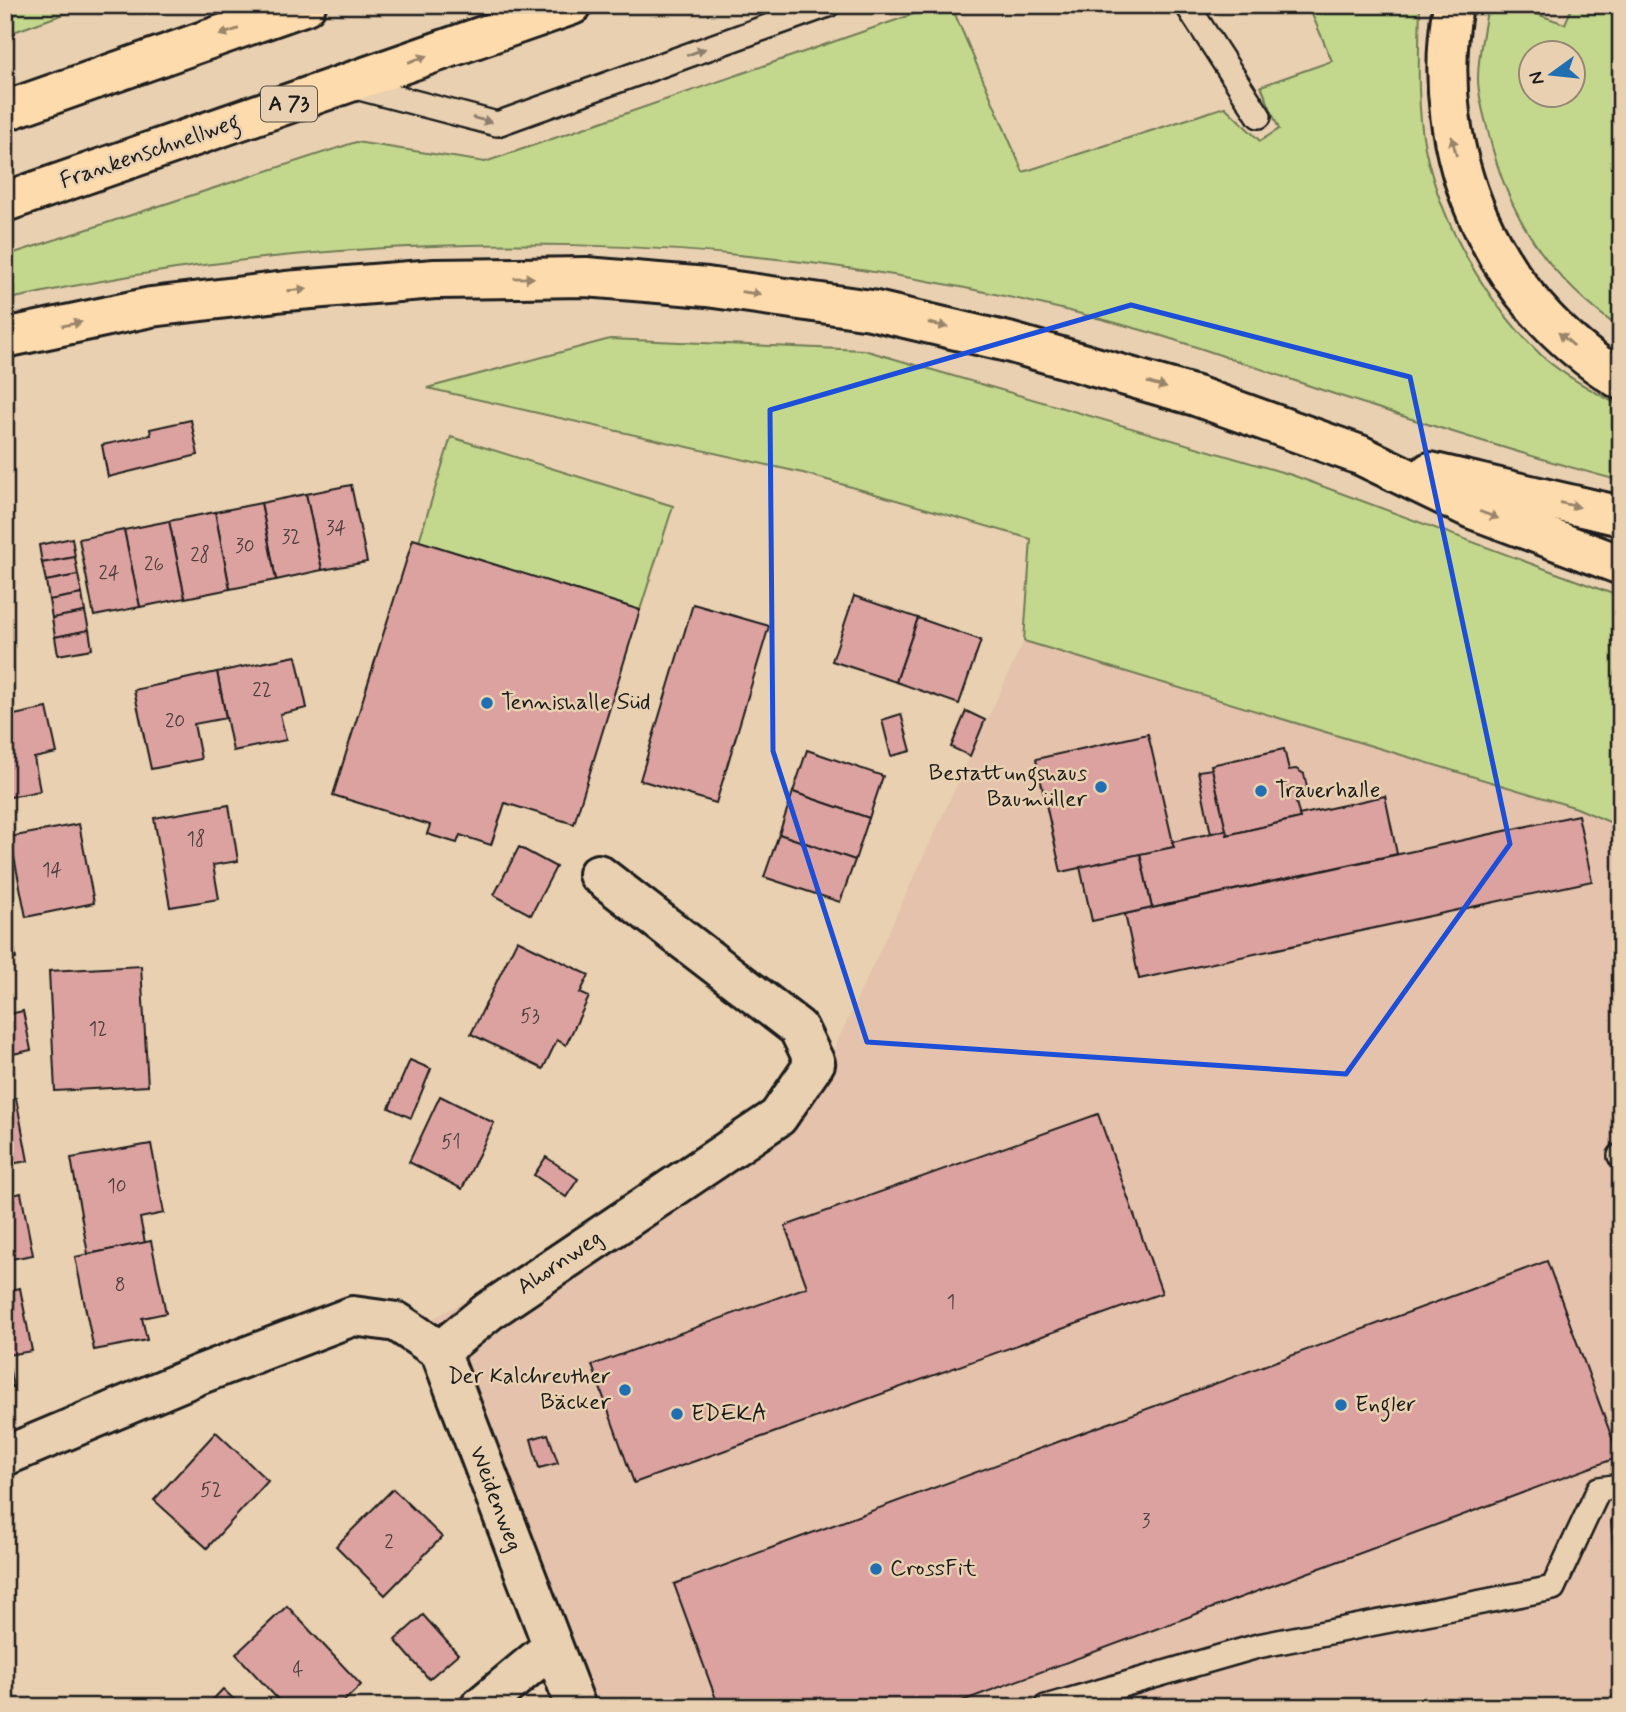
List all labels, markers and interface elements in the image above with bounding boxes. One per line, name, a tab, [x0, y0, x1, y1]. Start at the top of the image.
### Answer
one-way arrow	[219, 27, 240, 38]
north arrow	[1518, 38, 1588, 108]
one-way arrow	[686, 47, 707, 58]
one-way arrow	[408, 53, 429, 64]
text: N	[1523, 69, 1551, 87]
road number: A 73	[261, 86, 317, 122]
street label: Frankenschnellweg	[56, 107, 245, 199]
one-way arrow	[471, 115, 493, 126]
one-way arrow	[1448, 135, 1459, 157]
one-way arrow	[513, 272, 535, 284]
one-way arrow	[286, 284, 308, 295]
one-way arrow	[740, 288, 762, 299]
one-way arrow	[61, 318, 83, 329]
one-way arrow	[927, 320, 949, 331]
one-way arrow	[1557, 331, 1575, 347]
one-way arrow	[1147, 380, 1168, 390]
one-way arrow	[1559, 499, 1581, 510]
one-way arrow	[1478, 510, 1499, 521]
house number: 34	[326, 516, 346, 541]
house number: 32	[282, 525, 300, 550]
house number: 30	[235, 534, 255, 559]
house number: 28	[190, 543, 210, 568]
house number: 26	[144, 552, 164, 577]
house number: 24	[99, 561, 119, 586]
house number: 22	[252, 678, 272, 703]
place label: Tennishalle Süd	[501, 688, 651, 718]
marker: Tennishalle Süd	[479, 695, 495, 711]
house number: 20	[165, 709, 185, 734]
place label: Bestattungshaus Baumüller	[928, 759, 1087, 815]
place label: Trauerhalle	[1275, 776, 1380, 806]
marker: Bestattungshaus Baumüller	[1093, 779, 1109, 795]
marker: Trauerhalle	[1253, 783, 1269, 799]
house number: 18	[187, 827, 205, 852]
house number: 14	[42, 858, 62, 883]
house number: 53	[520, 1004, 540, 1029]
house number: 12	[89, 1017, 107, 1042]
house number: 51	[441, 1130, 461, 1155]
house number: 10	[107, 1174, 127, 1199]
street label: Ahornweg	[512, 1224, 608, 1302]
house number: 8	[115, 1273, 125, 1298]
house number: 1	[947, 1290, 955, 1315]
place label: Der Kalchreuther Bäcker	[448, 1362, 611, 1418]
marker: Der Kalchreuther Bäcker	[617, 1382, 633, 1398]
place label: Engler	[1355, 1390, 1416, 1422]
marker: Engler	[1333, 1397, 1349, 1413]
place label: EDEKA	[691, 1399, 767, 1429]
marker: EDEKA	[669, 1406, 685, 1422]
street label: Weidenweg	[461, 1442, 529, 1556]
house number: 52	[200, 1478, 222, 1503]
house number: 3	[1142, 1509, 1151, 1534]
house number: 2	[384, 1530, 394, 1555]
place label: CrossFit	[890, 1554, 977, 1584]
marker: CrossFit	[868, 1561, 884, 1577]
house number: 4	[292, 1658, 304, 1683]

